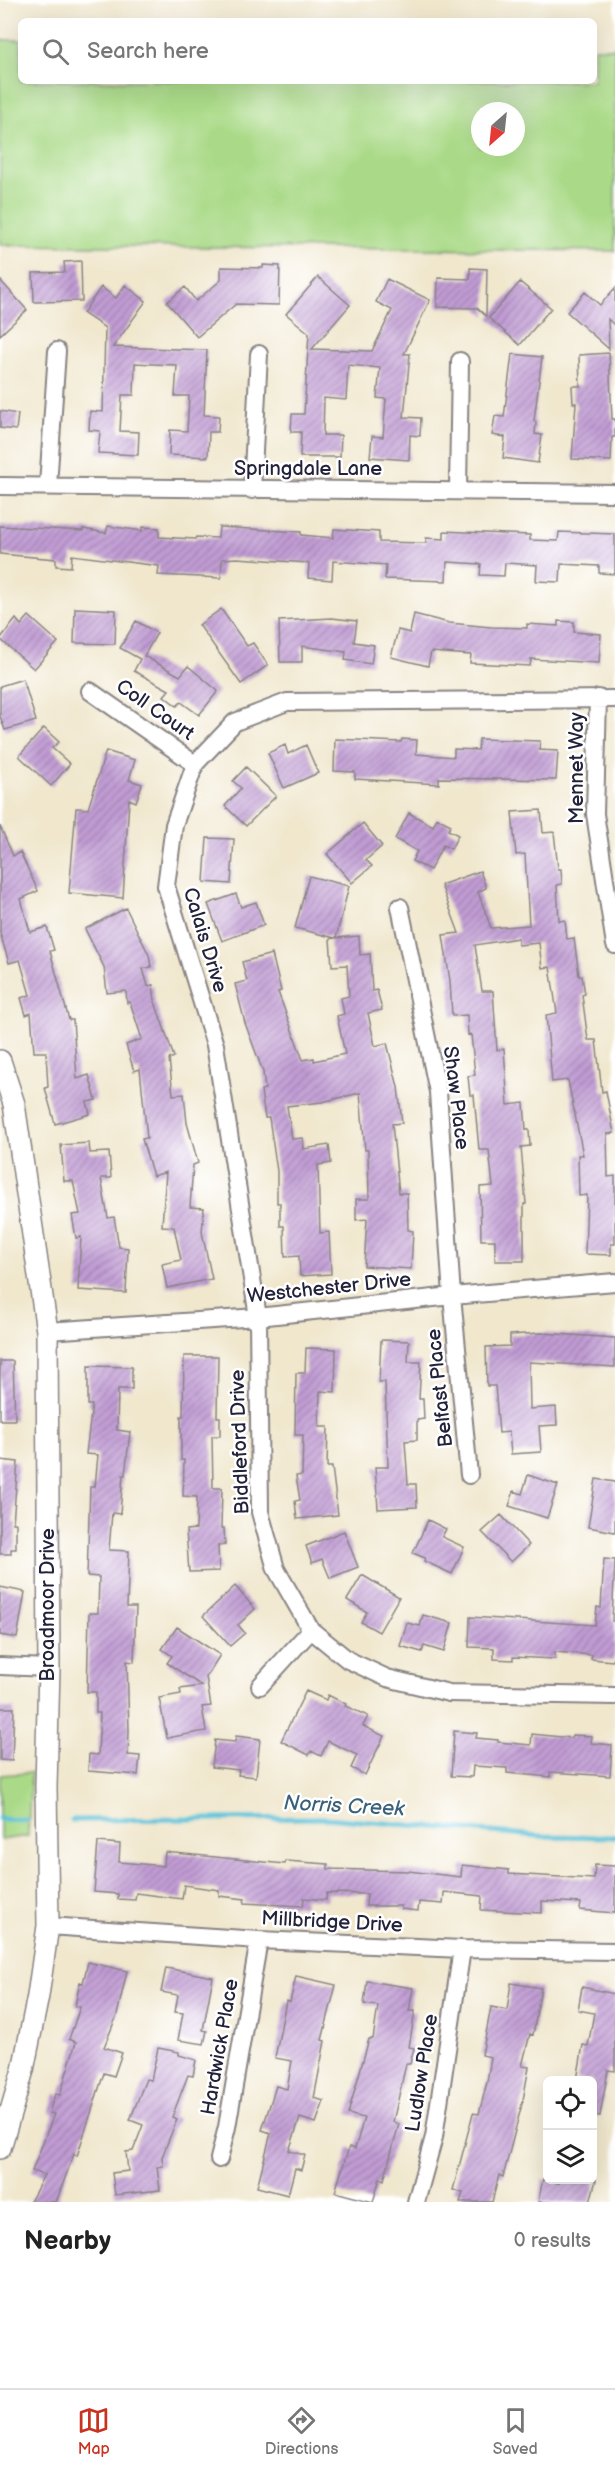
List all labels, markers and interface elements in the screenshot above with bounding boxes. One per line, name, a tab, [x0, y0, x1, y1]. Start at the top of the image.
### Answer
search box	[18, 18, 597, 84]
icon: search	[39, 35, 72, 68]
text: Search here	[87, 38, 209, 65]
north arrow	[471, 102, 525, 156]
street label: Springdale Lane	[234, 457, 382, 481]
street label: Coll Court	[111, 674, 199, 746]
street label: Mennet Way	[565, 712, 589, 824]
street label: Calais Drive	[178, 885, 232, 995]
street label: Shaw Place	[438, 1045, 474, 1151]
street label: Westchester Drive	[246, 1267, 412, 1309]
street label: Belfast Place	[422, 1327, 458, 1448]
street label: Biddleford Drive	[225, 1369, 255, 1515]
street label: Broadmoor Drive	[36, 1528, 60, 1682]
water label: Norris Creek	[283, 1790, 406, 1822]
street label: Millbridge Drive	[261, 1906, 403, 1938]
street label: Hardwick Place	[196, 1977, 244, 2117]
street label: Ludlow Place	[401, 2012, 443, 2134]
map controls	[543, 2076, 597, 2184]
button: locate	[543, 2076, 597, 2130]
button: layers	[543, 2130, 597, 2184]
text: Nearby	[24, 2226, 111, 2257]
text: 0 results	[514, 2229, 591, 2253]
tab: Map	[77, 2404, 110, 2459]
tab: Directions	[265, 2404, 338, 2459]
tab: Saved	[493, 2404, 538, 2459]

